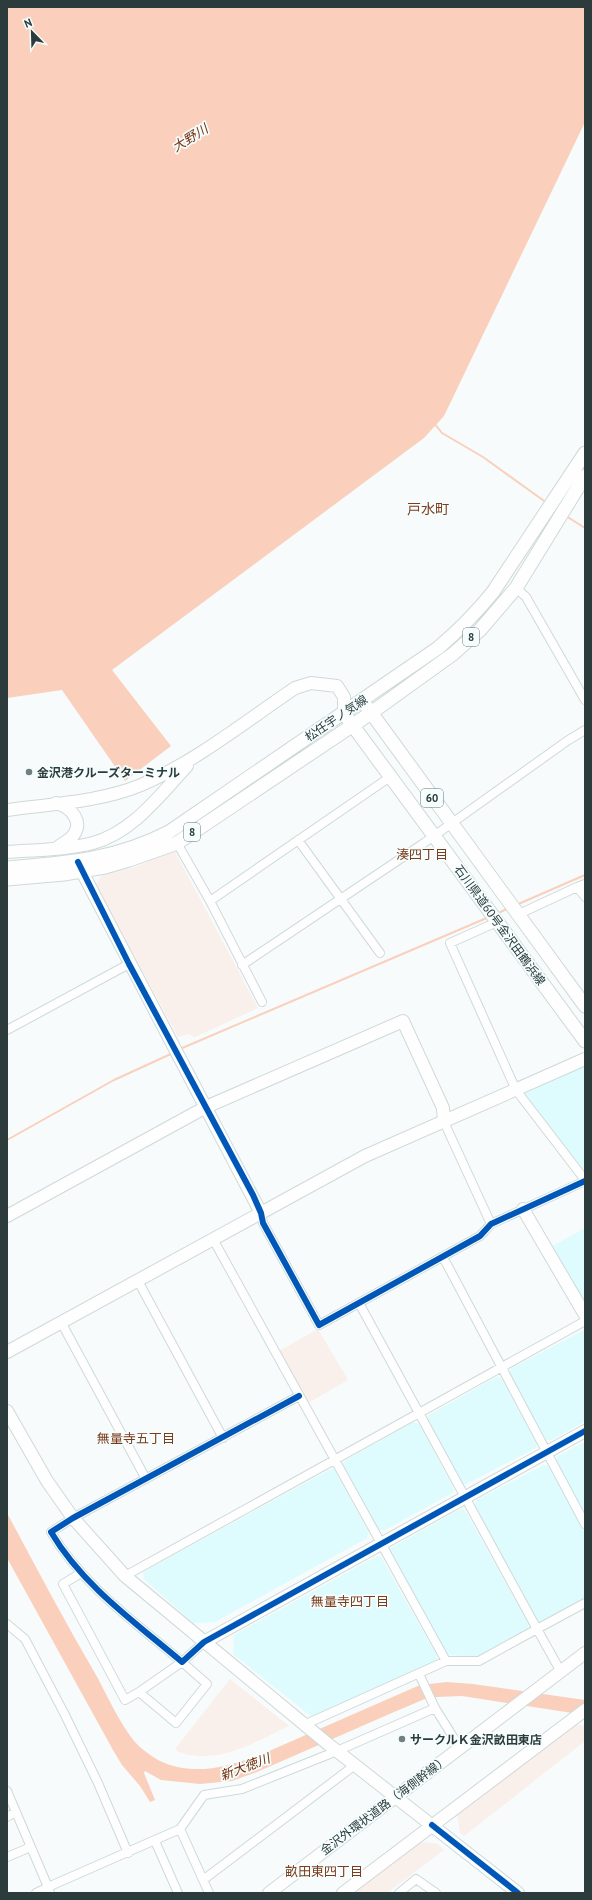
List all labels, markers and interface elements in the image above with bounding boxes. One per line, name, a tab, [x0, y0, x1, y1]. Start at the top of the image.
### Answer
north arrow	[12, 12, 52, 52]
text: N	[22, 15, 34, 31]
water label: 大野川	[169, 119, 213, 156]
district label: 戸水町	[407, 500, 449, 518]
road number: 8	[463, 628, 479, 646]
street label: 松任宇ノ気線	[302, 692, 370, 744]
place label: 金沢港クルーズターミナル	[37, 765, 180, 780]
marker: 金沢港クルーズターミナル	[24, 767, 34, 777]
road number: 60	[421, 789, 443, 807]
road number: 8	[184, 823, 200, 841]
district label: 湊四丁目	[396, 846, 448, 863]
street label: 石川県道60号金沢田鶴浜線	[451, 862, 549, 988]
district label: 無量寺五丁目	[97, 1430, 175, 1447]
district label: 無量寺四丁目	[311, 1593, 389, 1610]
place label: サークルＫ金沢畝田東店	[410, 1732, 542, 1747]
marker: サークルＫ金沢畝田東店	[397, 1734, 407, 1744]
water label: 新大徳川	[218, 1749, 274, 1784]
street label: 金沢外環状道路（海側幹線）	[317, 1752, 451, 1858]
district label: 畝田東四丁目	[285, 1863, 363, 1880]

